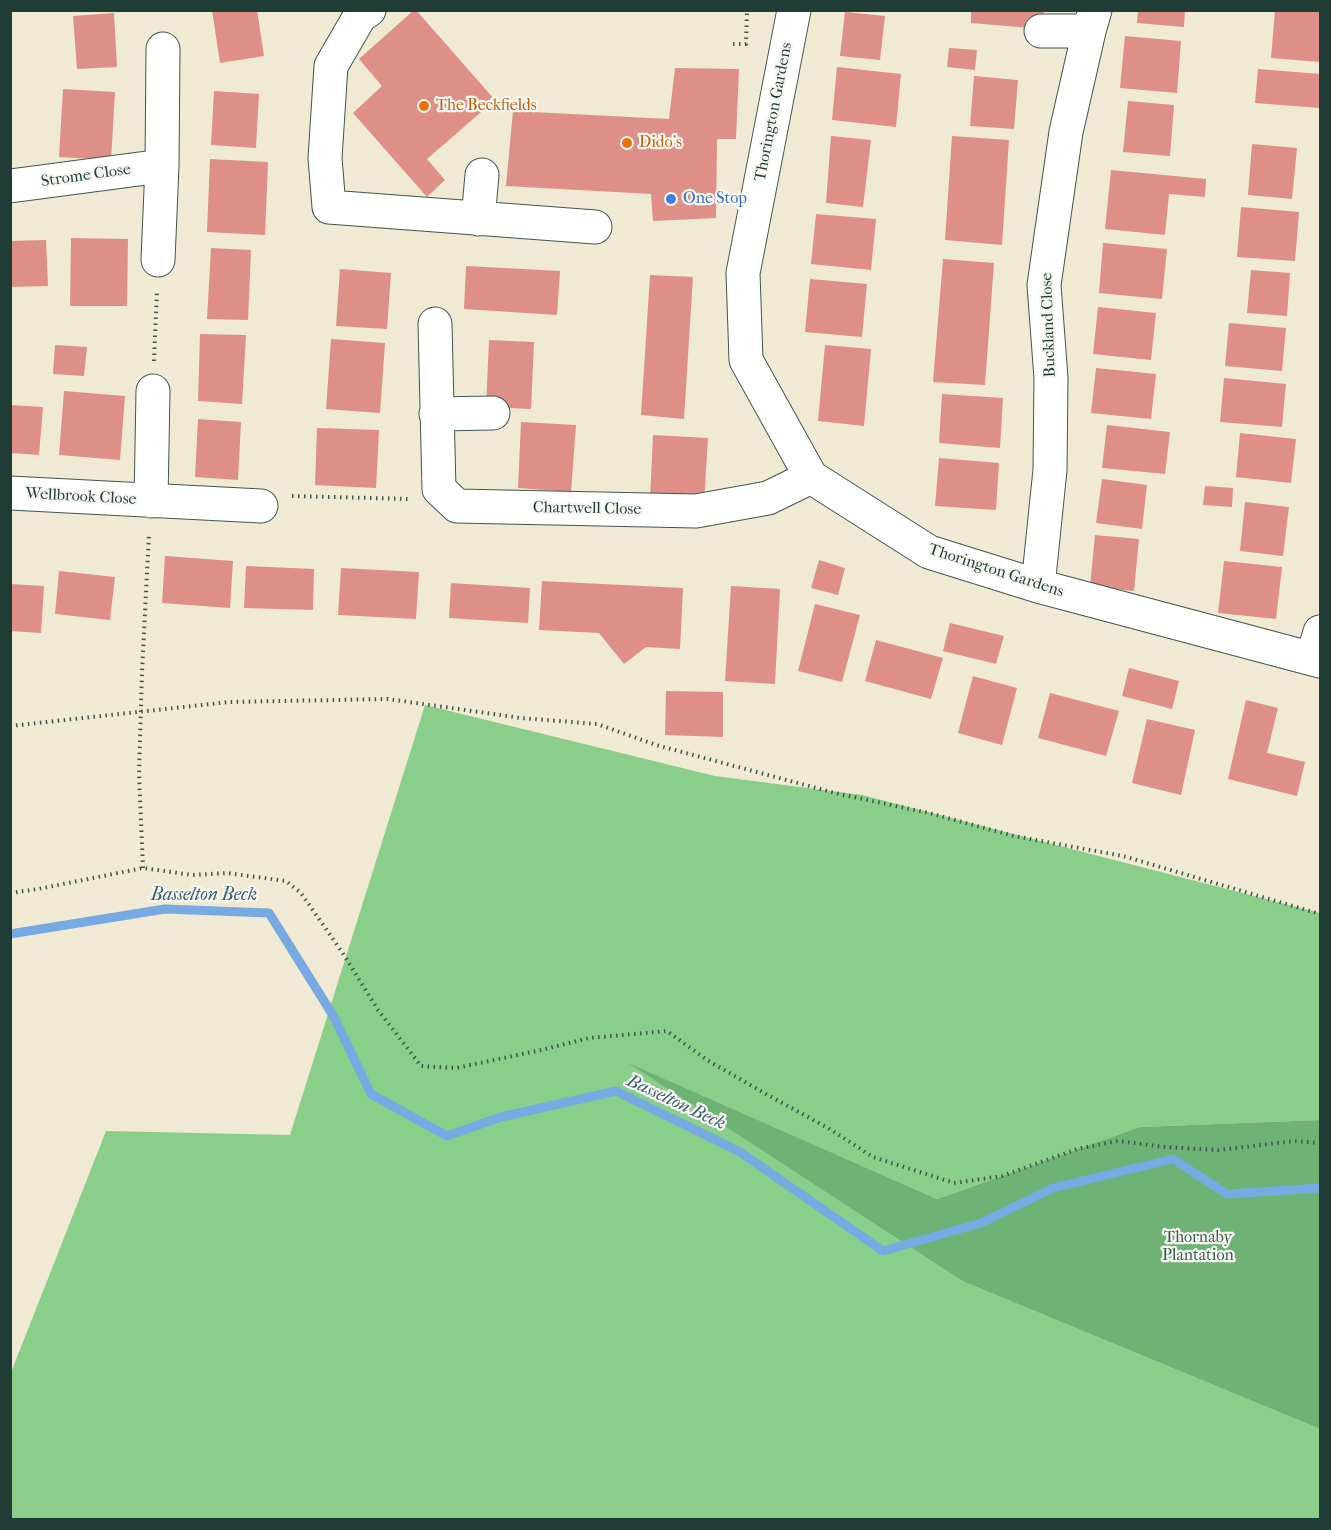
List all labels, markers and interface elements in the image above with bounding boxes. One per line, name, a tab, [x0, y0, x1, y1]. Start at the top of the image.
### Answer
street label: Thorington Gardens	[751, 41, 797, 183]
place label: The Beckfields	[436, 96, 537, 116]
marker: The Beckfields	[417, 99, 431, 113]
place label: Dido's	[639, 133, 682, 153]
marker: Dido's	[620, 136, 634, 150]
street label: Strome Close	[40, 160, 132, 192]
place label: One Stop	[683, 189, 747, 209]
marker: One Stop	[664, 192, 678, 206]
street label: Buckland Close	[1038, 272, 1060, 378]
street label: Wellbrook Close	[25, 485, 137, 509]
street label: Chartwell Close	[533, 498, 641, 520]
street label: Thorington Gardens	[926, 540, 1066, 602]
water label: Basselton Beck	[151, 885, 257, 907]
water label: Basselton Beck	[623, 1071, 729, 1135]
park label: Thornaby Plantation	[1162, 1228, 1234, 1266]

